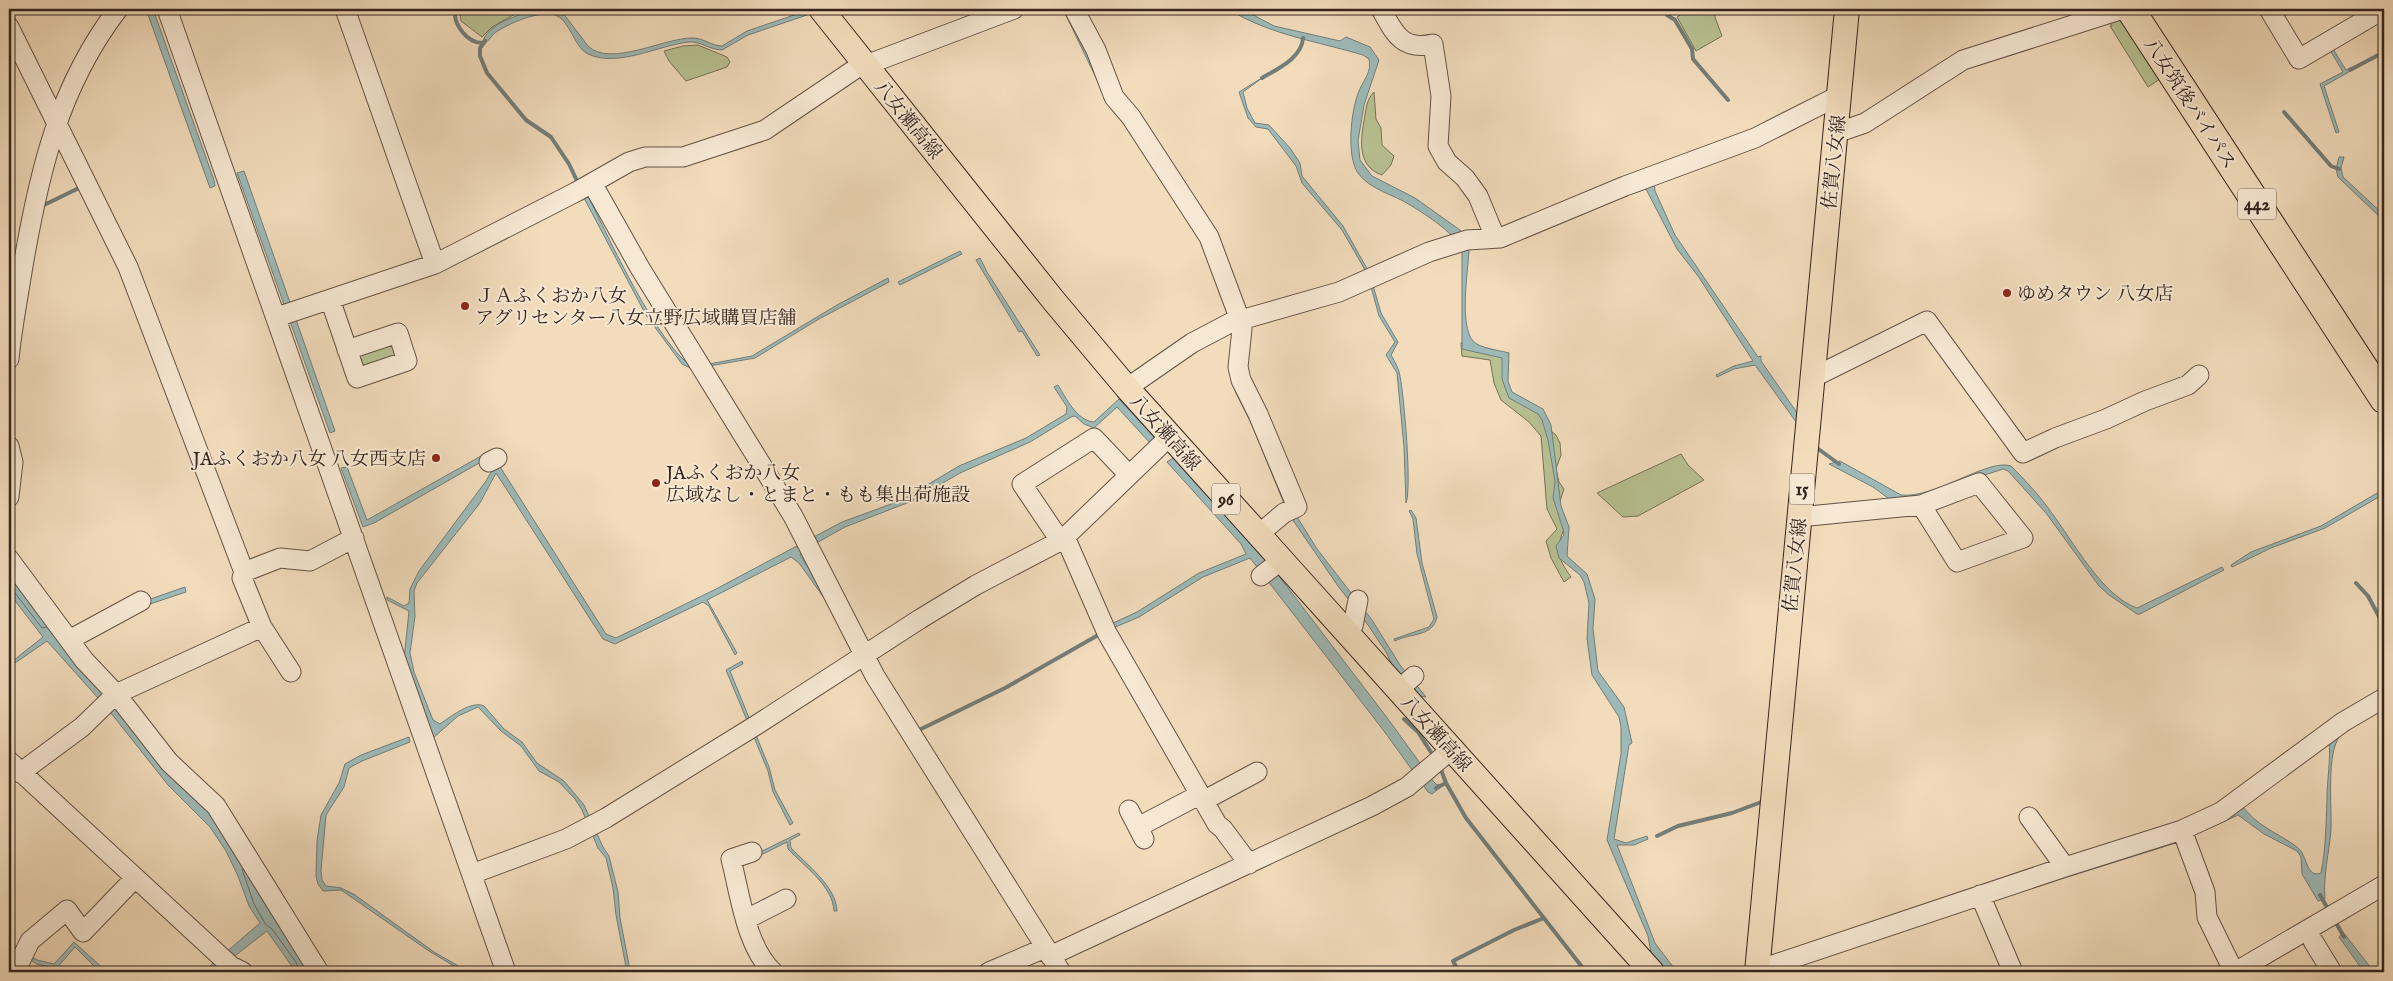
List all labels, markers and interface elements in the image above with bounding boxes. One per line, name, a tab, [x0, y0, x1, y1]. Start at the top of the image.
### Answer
street label: 八女筑後バイパス	[2138, 34, 2241, 174]
street label: 八女瀬高線	[868, 76, 947, 165]
street label: 佐賀八女線	[1818, 114, 1852, 211]
road number: 442	[2238, 188, 2276, 220]
place label: ゆめタウン 八女店	[2017, 283, 2173, 307]
place label: ＪＡふくおか八女 アグリセンター八女立野広域購買店舗	[475, 285, 796, 331]
marker: ゆめタウン 八女店	[2001, 287, 2013, 299]
marker: ＪＡふくおか八女 アグリセンター八女立野広域購買店舗	[459, 300, 471, 312]
street label: 八女瀬高線	[1124, 390, 1205, 477]
place label: JAふくおか八女 八女西支店	[191, 448, 426, 472]
marker: JAふくおか八女 八女西支店	[430, 452, 442, 464]
place label: JAふくおか八女 広域なし・とまと・もも集出荷施設	[664, 462, 970, 508]
road number: 15	[1790, 474, 1814, 504]
marker: JAふくおか八女 広域なし・とまと・もも集出荷施設	[650, 477, 662, 489]
road number: 96	[1212, 484, 1240, 514]
street label: 佐賀八女線	[1779, 517, 1813, 614]
street label: 八女瀬高線	[1395, 691, 1476, 778]

